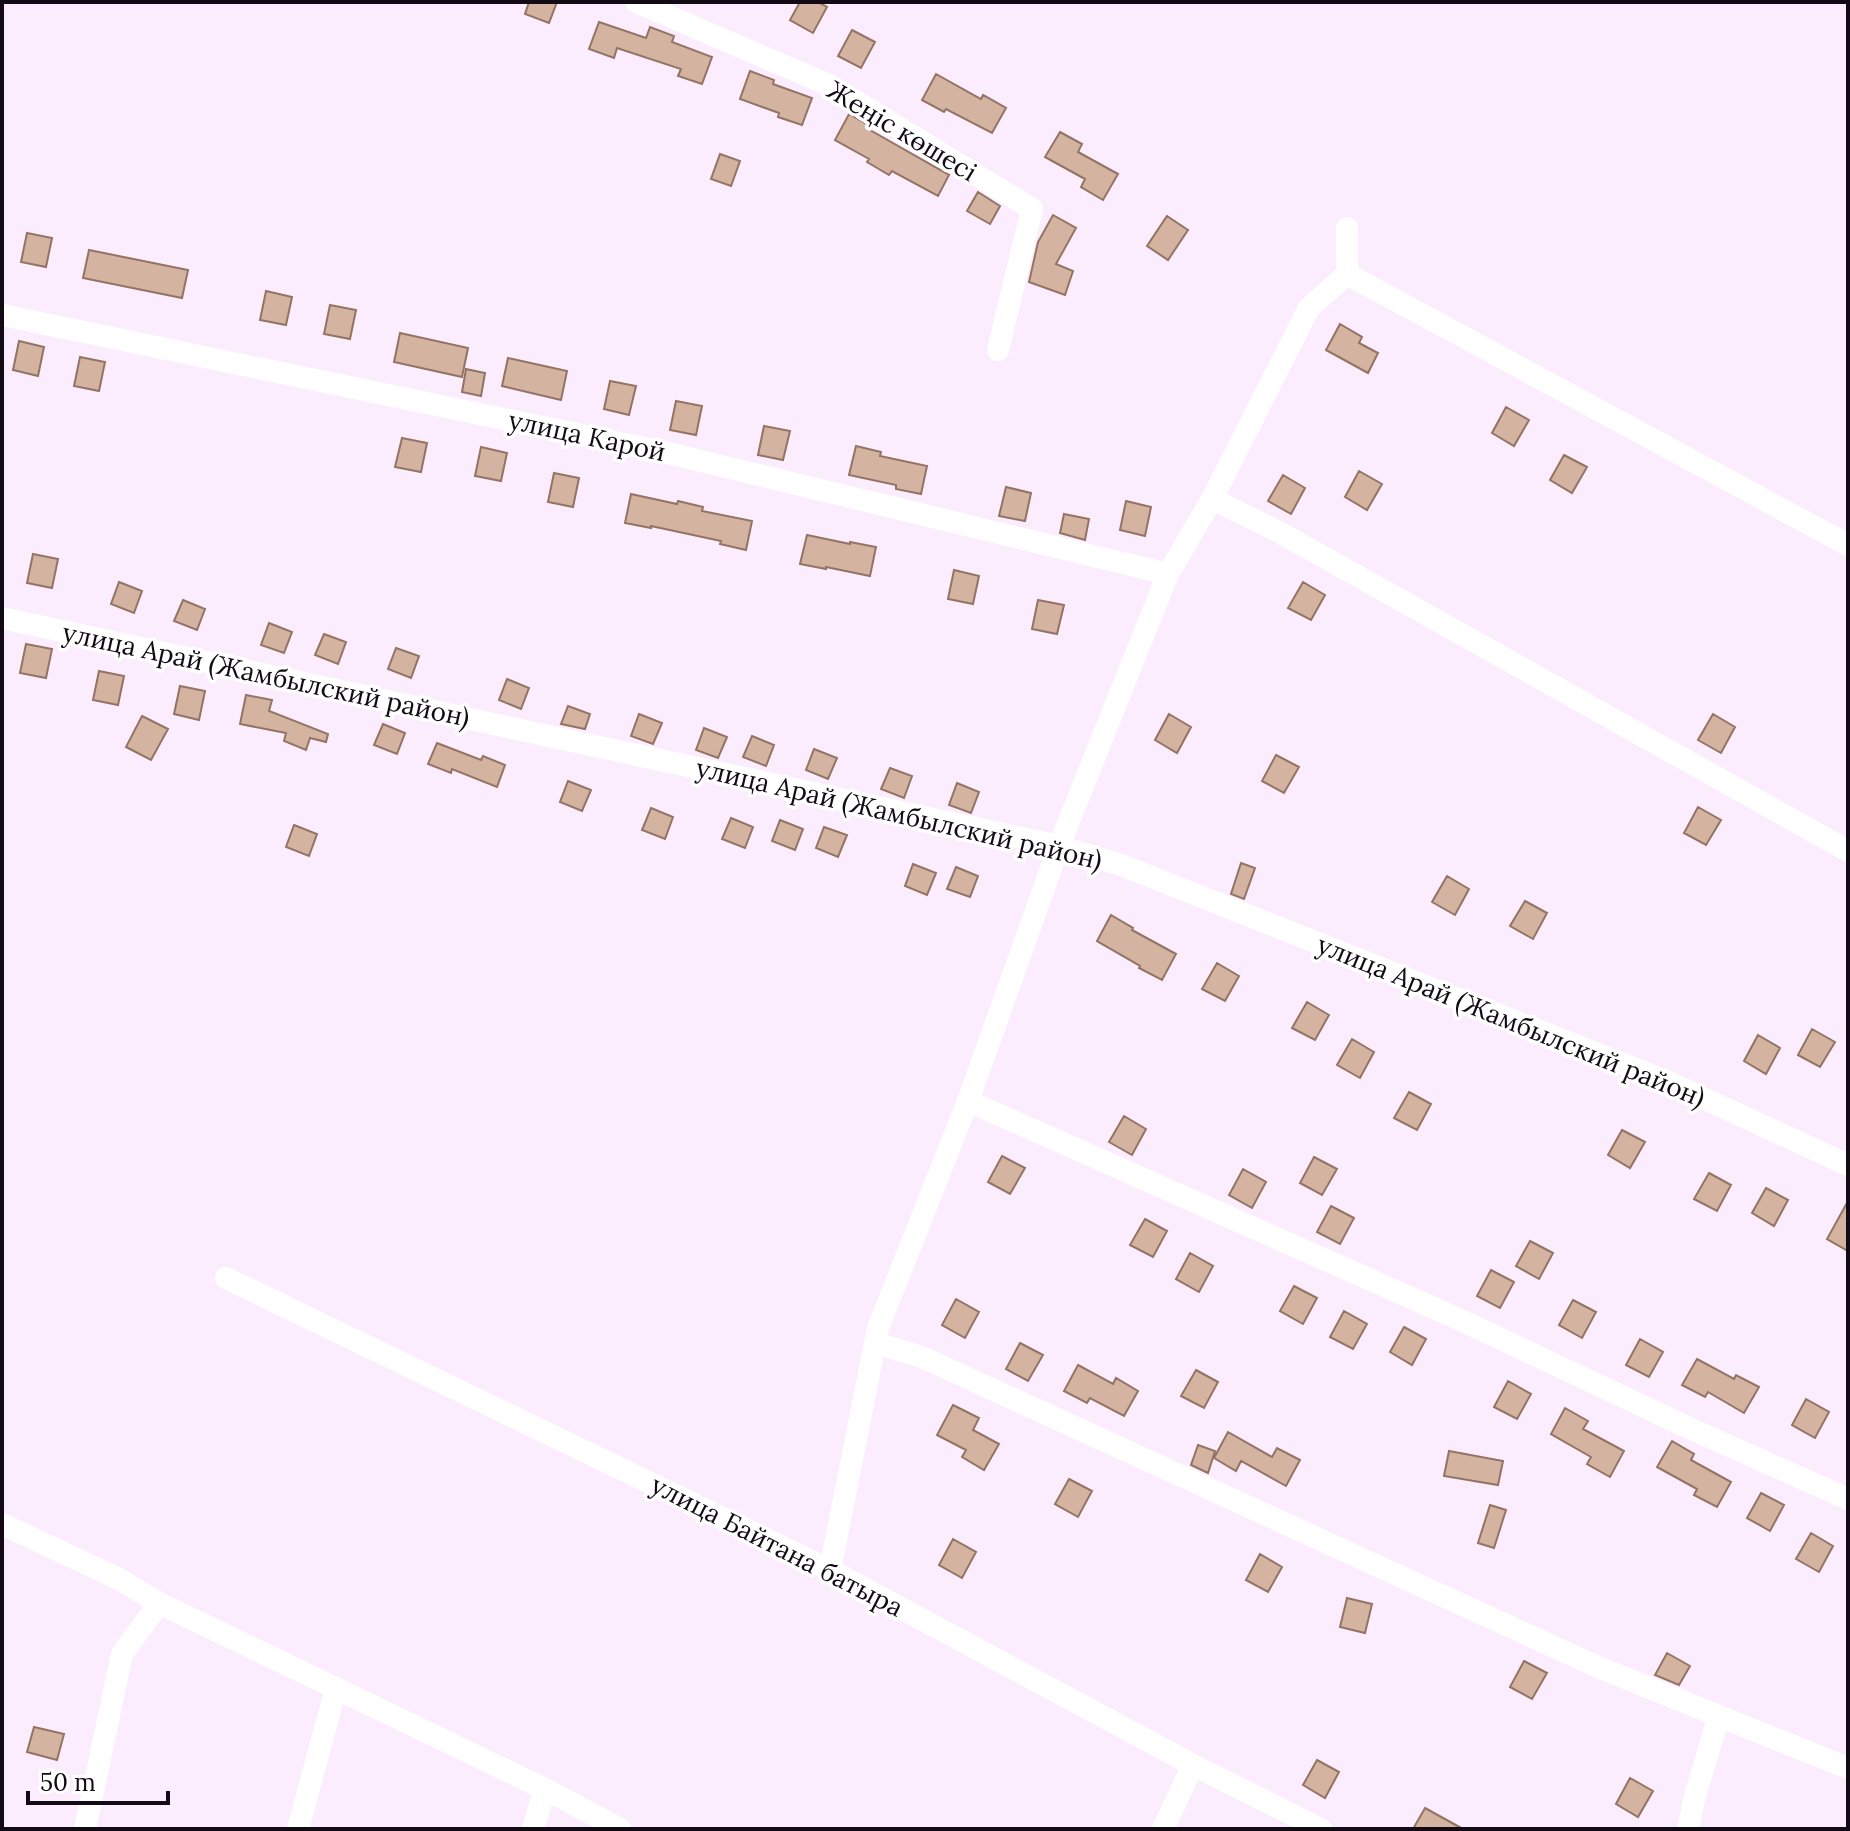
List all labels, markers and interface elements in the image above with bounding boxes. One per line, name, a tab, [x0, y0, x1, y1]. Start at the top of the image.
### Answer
street label: Жеңіс көшесі	[821, 73, 983, 188]
street label: улица Карой	[506, 403, 669, 468]
street label: улица Арай (Жамбылский район)	[59, 615, 473, 735]
street label: улица Арай (Жамбылский район)	[693, 751, 1105, 877]
street label: улица Арай (Жамбылский район)	[1312, 927, 1710, 1115]
street label: улица Байтана батыра	[645, 1468, 909, 1624]
scale bar	[28, 1755, 168, 1805]
text: 50 m	[40, 1767, 96, 1798]

